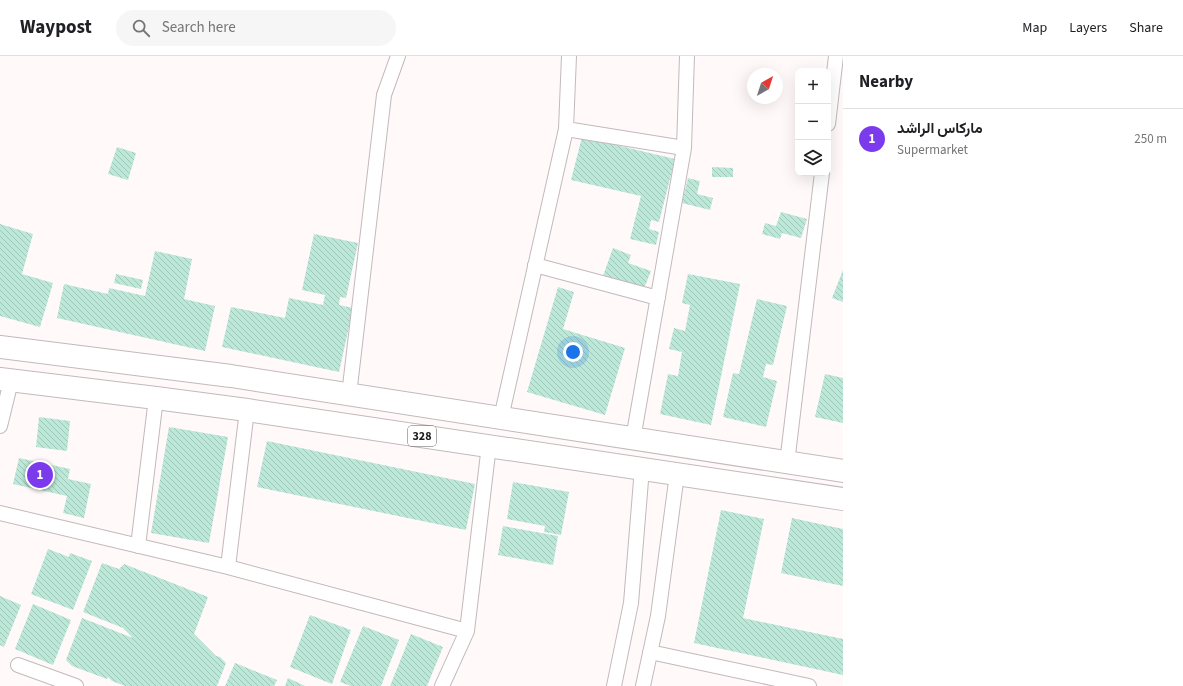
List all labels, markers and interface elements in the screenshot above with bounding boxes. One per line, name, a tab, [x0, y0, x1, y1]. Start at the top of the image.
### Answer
search box	[116, 10, 396, 46]
text: Waypost	[20, 14, 92, 41]
icon: search	[130, 17, 152, 39]
text: Search here	[162, 17, 236, 38]
text: Map	[1022, 18, 1047, 38]
text: Layers	[1069, 18, 1107, 38]
text: Share	[1129, 18, 1163, 38]
north arrow	[747, 68, 783, 104]
map controls	[795, 68, 831, 176]
button: +	[795, 68, 831, 104]
text: Nearby	[859, 70, 913, 94]
button: −	[795, 104, 831, 140]
text: ماركاس الراشد	[897, 118, 983, 139]
text: 1	[869, 130, 875, 148]
text: 250 m	[1134, 130, 1167, 148]
button: layers	[795, 140, 831, 176]
text: Supermarket	[897, 141, 968, 159]
your location	[563, 342, 583, 362]
road number: 328	[408, 426, 436, 446]
pin: 1	[27, 460, 53, 490]

